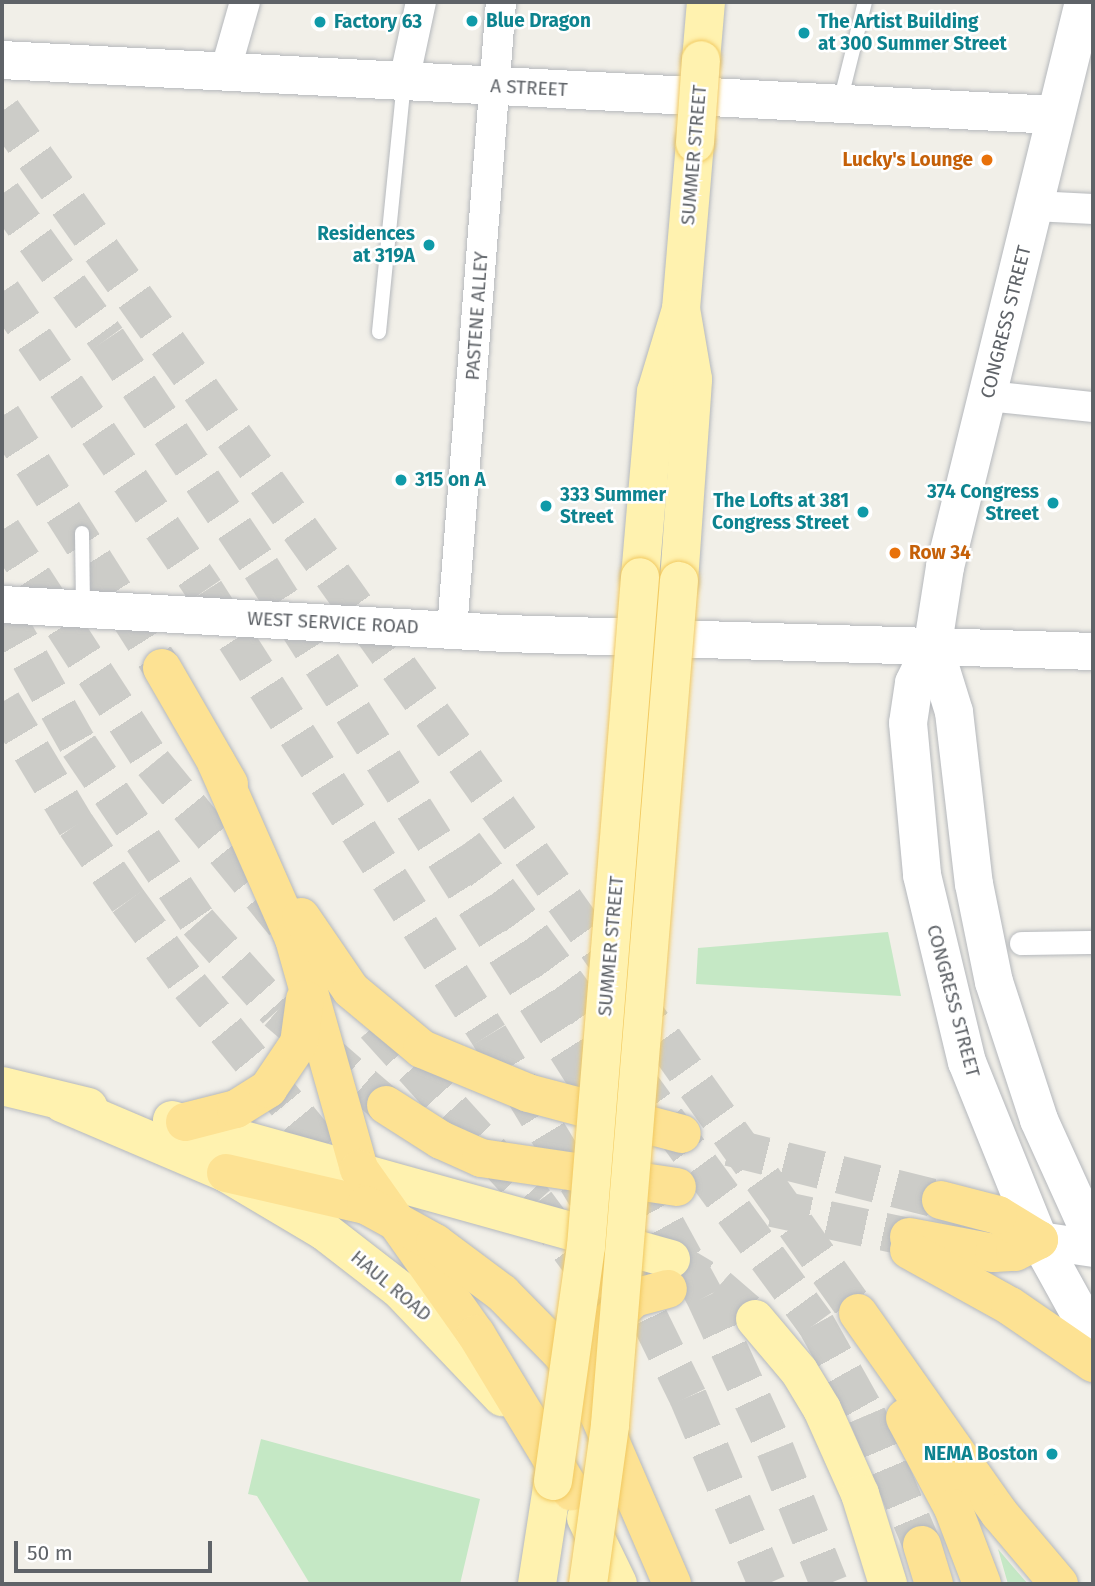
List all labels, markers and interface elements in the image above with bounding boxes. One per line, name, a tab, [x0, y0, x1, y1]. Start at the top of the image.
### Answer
place label: Blue Dragon	[486, 10, 591, 32]
place label: Factory 63	[334, 11, 422, 33]
place label: The Artist Building at 300 Summer Street	[818, 11, 1007, 55]
marker: Blue Dragon	[464, 13, 480, 29]
marker: Factory 63	[312, 14, 328, 30]
marker: The Artist Building at 300 Summer Street	[796, 25, 812, 41]
street label: A STREET	[490, 75, 568, 101]
street label: SUMMER STREET	[677, 84, 711, 226]
place label: Lucky's Lounge	[842, 149, 973, 171]
marker: Lucky's Lounge	[979, 152, 995, 168]
place label: Residences at 319A	[317, 223, 415, 267]
marker: Residences at 319A	[421, 237, 437, 253]
street label: CONGRESS STREET	[976, 243, 1036, 401]
street label: PASTENE ALLEY	[461, 251, 493, 381]
place label: 315 on A	[415, 469, 486, 491]
marker: 315 on A	[393, 472, 409, 488]
place label: 374 Congress Street	[927, 481, 1039, 525]
place label: 333 Summer Street	[560, 484, 666, 528]
place label: The Lofts at 381 Congress Street	[712, 490, 849, 534]
marker: 374 Congress Street	[1045, 495, 1061, 511]
marker: 333 Summer Street	[538, 498, 554, 514]
marker: The Lofts at 381 Congress Street	[855, 504, 871, 520]
place label: Row 34	[909, 542, 971, 564]
marker: Row 34	[887, 545, 903, 561]
street label: WEST SERVICE ROAD	[247, 607, 419, 639]
street label: SUMMER STREET	[594, 875, 628, 1017]
street label: CONGRESS STREET	[922, 922, 984, 1080]
street label: HAUL ROAD	[346, 1246, 436, 1326]
place label: NEMA Boston	[924, 1443, 1038, 1465]
marker: NEMA Boston	[1044, 1446, 1060, 1462]
scale bar	[18, 1526, 215, 1570]
text: 50 m	[27, 1540, 73, 1566]

